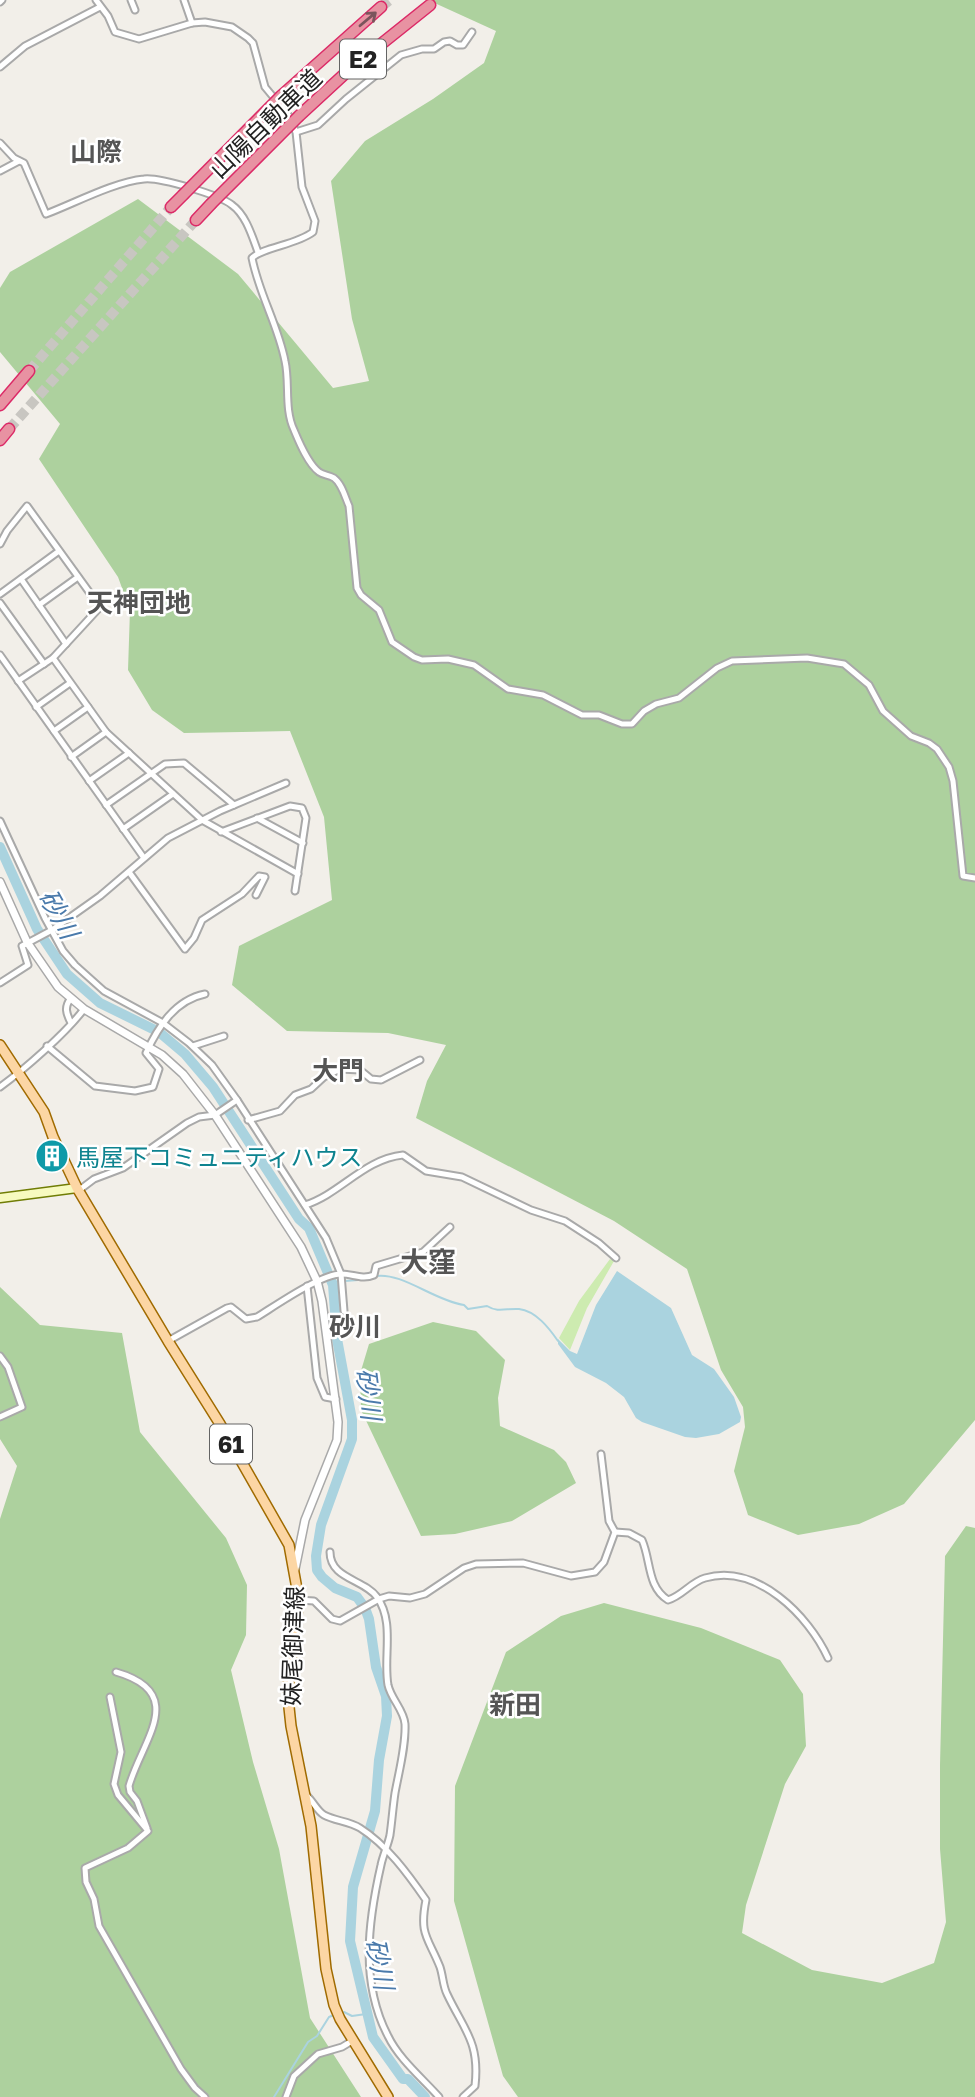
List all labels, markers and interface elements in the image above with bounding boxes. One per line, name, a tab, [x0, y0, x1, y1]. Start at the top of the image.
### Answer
one-way arrow	[358, 11, 376, 27]
road number: E2	[340, 40, 386, 78]
street label: 山陽自動車道	[203, 63, 327, 183]
district label: 山際	[70, 136, 122, 167]
district label: 天神団地	[87, 587, 191, 618]
water label: 砂川	[33, 884, 87, 947]
district label: 大門	[312, 1055, 364, 1086]
building icon: 馬屋下コミュニティハウス	[33, 1137, 71, 1175]
place label: 馬屋下コミュニティハウス	[76, 1142, 363, 1171]
district label: 大窪	[400, 1245, 456, 1278]
district label: 砂川	[329, 1311, 381, 1342]
water label: 砂川	[350, 1366, 388, 1425]
road number: 61	[210, 1424, 252, 1464]
street label: 妹尾御津線	[275, 1586, 309, 1706]
district label: 新田	[489, 1689, 541, 1720]
water label: 砂川	[360, 1936, 401, 1995]

